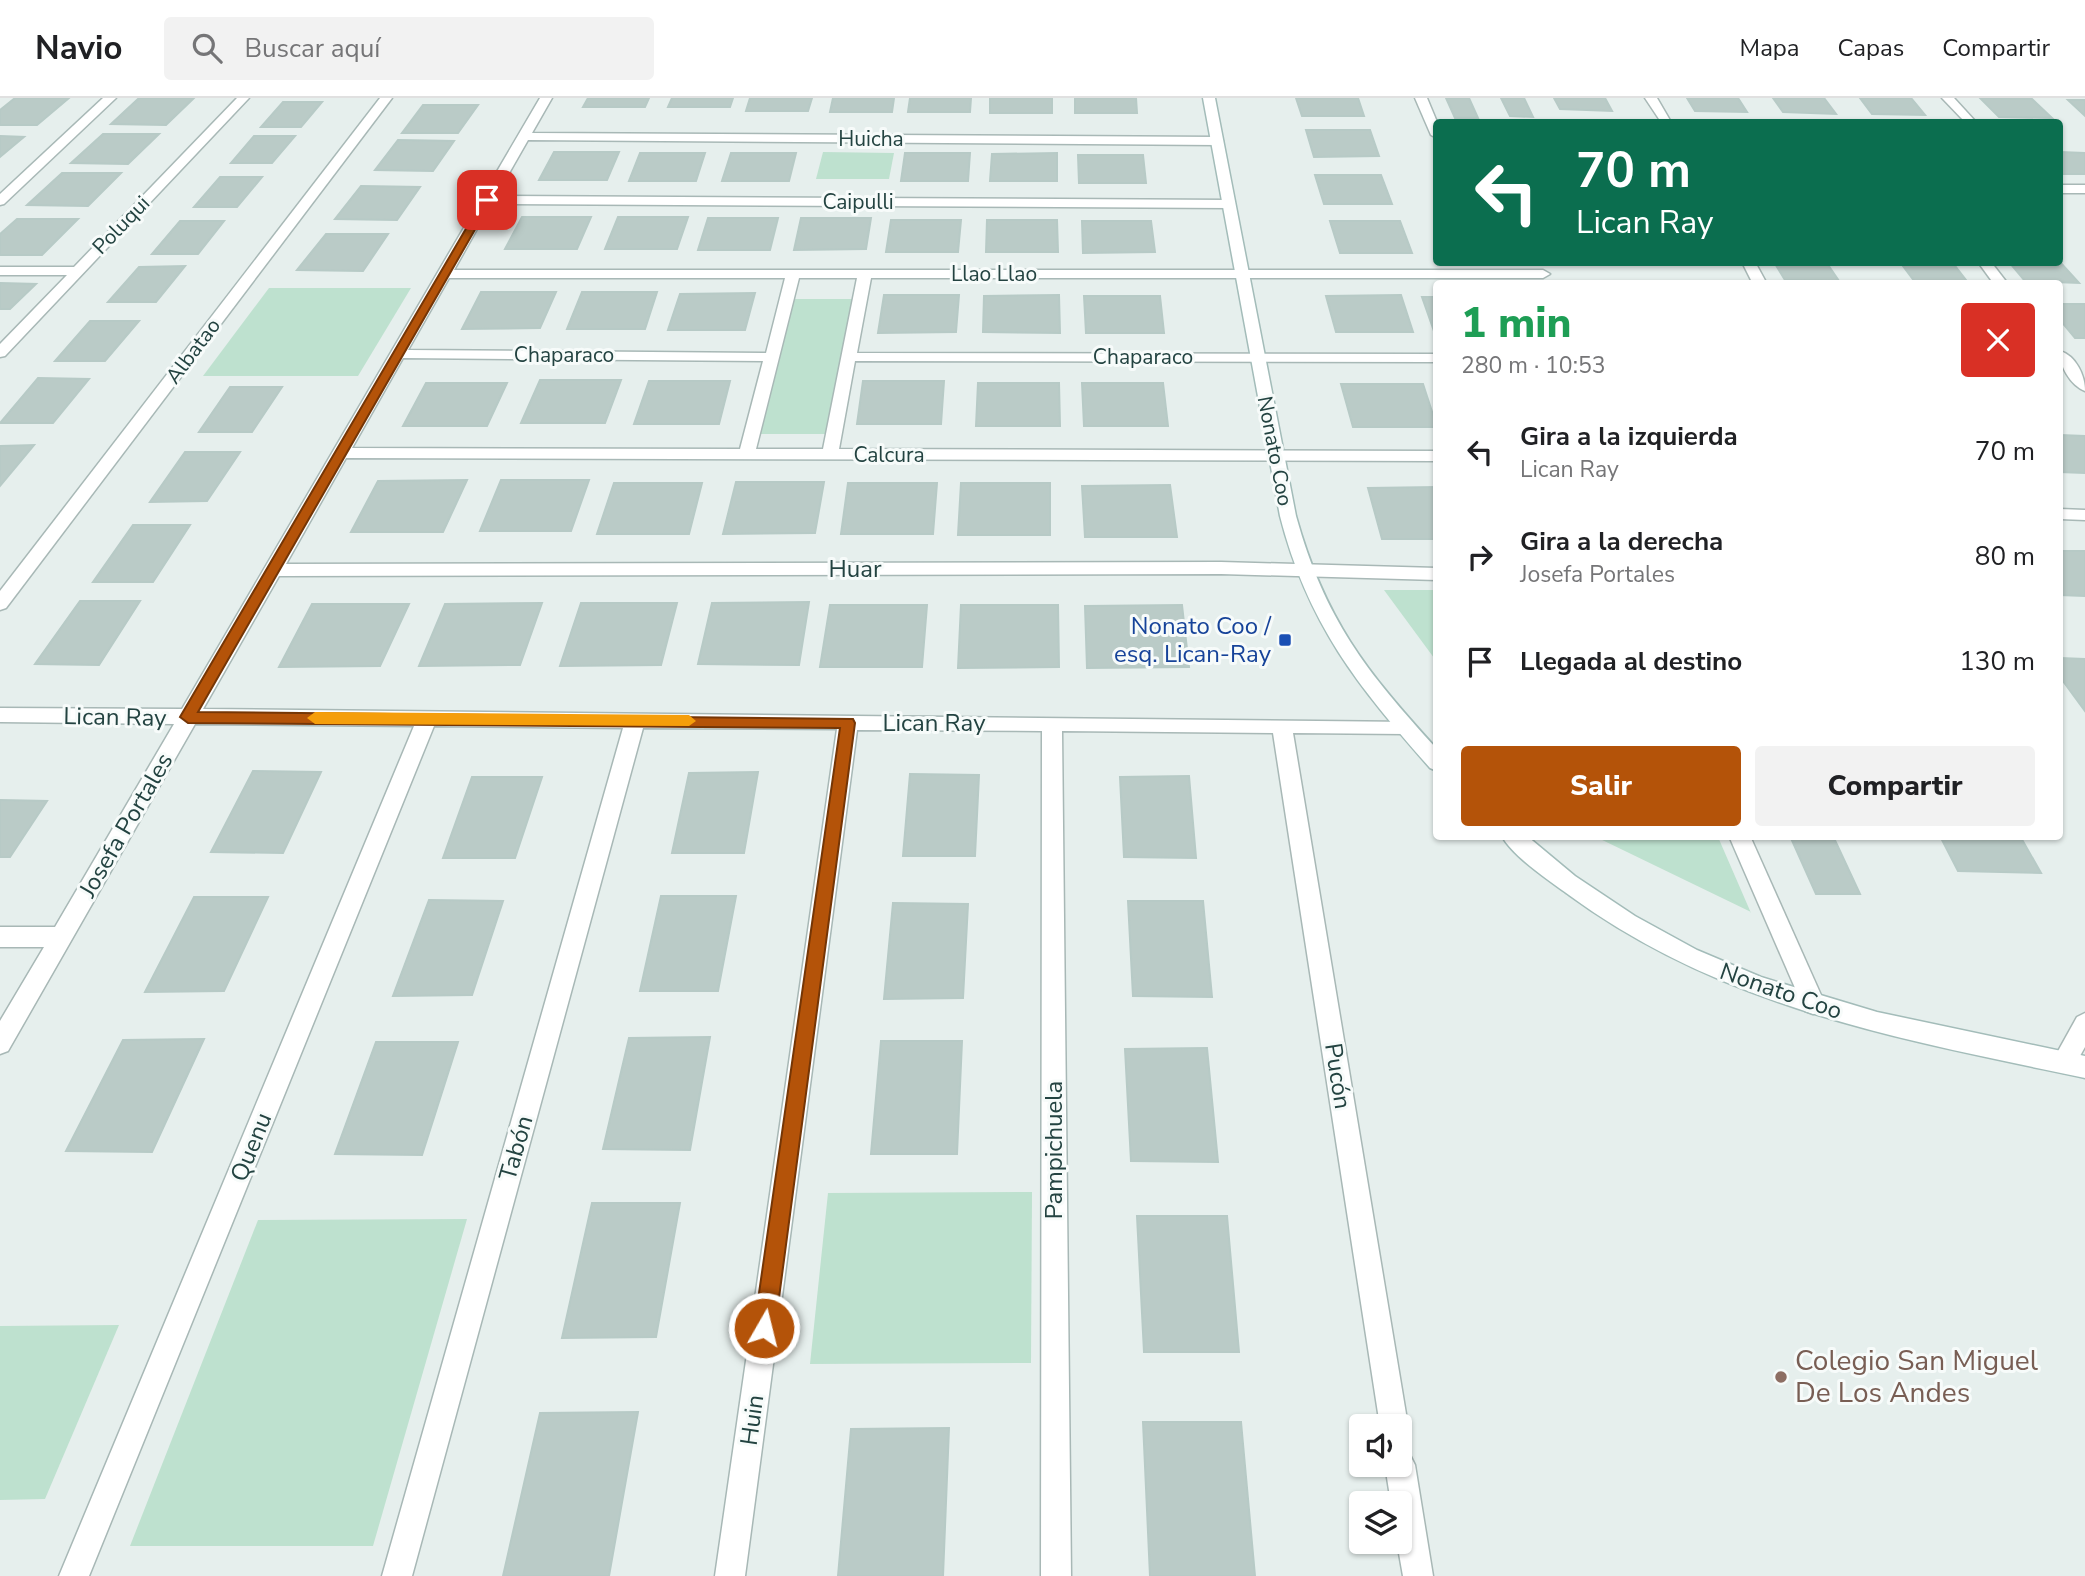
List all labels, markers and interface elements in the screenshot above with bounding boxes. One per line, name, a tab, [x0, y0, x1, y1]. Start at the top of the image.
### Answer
search box	[164, 17, 654, 80]
text: Navio	[35, 26, 122, 71]
icon: search	[188, 29, 226, 67]
text: Buscar aquí	[244, 31, 380, 66]
text: Mapa	[1740, 32, 1800, 64]
text: Capas	[1838, 32, 1904, 64]
text: Compartir	[1942, 32, 2050, 64]
street label: Huicha	[838, 125, 904, 153]
text: 70 m	[1576, 137, 1691, 204]
icon: left	[1461, 147, 1552, 238]
pin	[457, 170, 517, 230]
icon: arrive	[468, 181, 506, 219]
street label: Caipulli	[822, 188, 894, 216]
street label: Poluqui	[86, 190, 156, 260]
text: Lican Ray	[1576, 201, 1713, 244]
street label: Llao Llao	[951, 260, 1037, 288]
text: 1 min	[1461, 295, 1571, 352]
button: close	[1961, 303, 2035, 377]
street label: Albatao	[159, 313, 227, 389]
street label: Chaparaco	[514, 341, 614, 369]
street label: Chaparaco	[1093, 343, 1193, 371]
text: 280 m · 10:53	[1461, 350, 1606, 381]
street label: Nonato Coo	[1251, 394, 1299, 508]
text: Gira a la izquierda	[1520, 419, 1738, 454]
icon: left	[1461, 433, 1499, 471]
text: 70 m	[1975, 434, 2035, 469]
street label: Calcura	[853, 441, 925, 469]
text: Lican Ray	[1520, 454, 1619, 485]
text: Gira a la derecha	[1520, 524, 1723, 559]
icon: right	[1461, 538, 1499, 576]
text: 80 m	[1975, 539, 2035, 574]
street label: Huar	[828, 553, 882, 585]
text: Josefa Portales	[1520, 559, 1675, 590]
place label: Nonato Coo / esq. Lican-Ray	[1114, 610, 1272, 670]
marker: Nonato Coo / esq. Lican-Ray	[1277, 632, 1293, 648]
icon: arrive	[1461, 643, 1499, 681]
text: Llegada al destino	[1520, 644, 1742, 679]
text: 130 m	[1959, 644, 2035, 679]
street label: Lican Ray	[63, 700, 167, 734]
street label: Lican Ray	[882, 707, 986, 739]
button: Salir	[1461, 746, 1741, 826]
button: Compartir	[1755, 746, 2035, 826]
street label: Josefa Portales	[71, 747, 180, 904]
street label: Nonato Coo	[1716, 955, 1846, 1027]
street label: Pucón	[1317, 1041, 1359, 1111]
street label: Pampichuela	[1038, 1081, 1070, 1219]
street label: Quenu	[223, 1108, 279, 1186]
street label: Tabón	[491, 1112, 541, 1184]
position arrow	[727, 1291, 801, 1365]
place label: Colegio San Miguel De Los Andes	[1795, 1342, 2039, 1412]
marker: Colegio San Miguel De Los Andes	[1773, 1369, 1789, 1385]
street label: Huin	[733, 1393, 771, 1447]
map controls	[1349, 1414, 1412, 1554]
button: sound	[1349, 1414, 1412, 1477]
button: layers	[1349, 1491, 1412, 1554]

